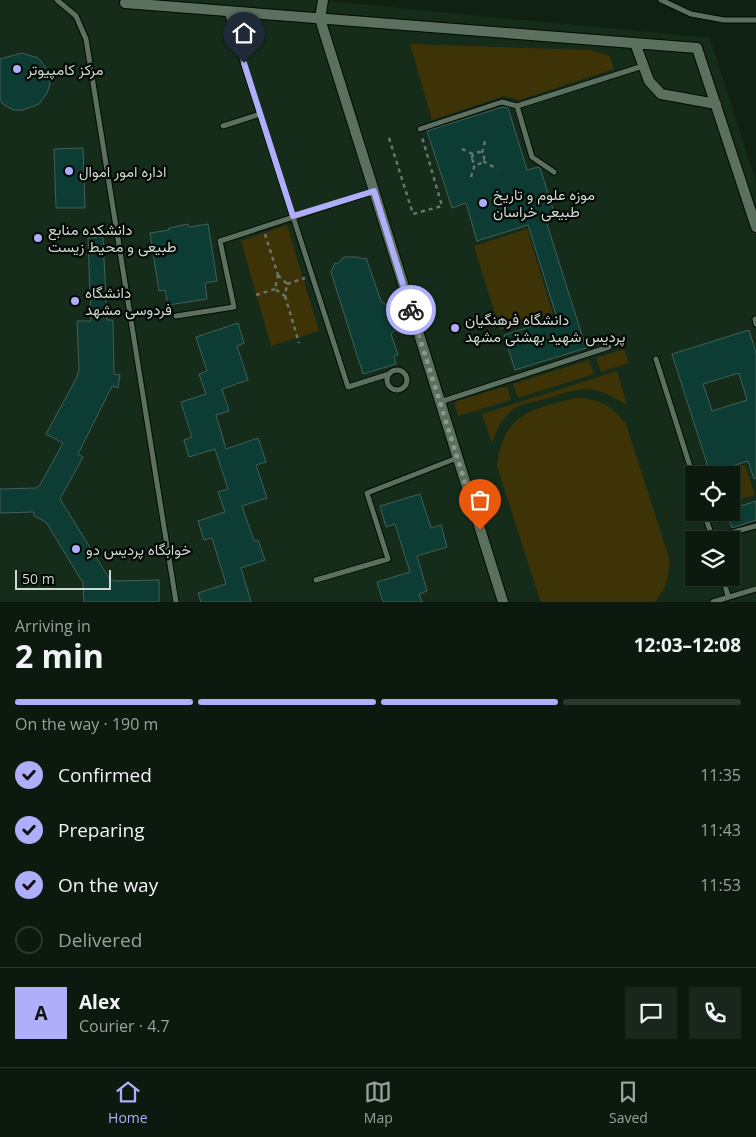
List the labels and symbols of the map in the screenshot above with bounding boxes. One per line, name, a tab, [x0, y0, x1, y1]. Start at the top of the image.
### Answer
pin	[223, 12, 265, 63]
place label: مرکز کامپیوتر	[26, 59, 104, 80]
marker: مرکز کامپیوتر	[11, 63, 23, 75]
place label: اداره امور اموال	[79, 161, 166, 181]
marker: اداره امور اموال	[63, 165, 75, 177]
place label: موزه علوم و تاریخ طبیعی خراسان	[493, 184, 595, 222]
marker: موزه علوم و تاریخ طبیعی خراسان	[477, 197, 489, 209]
place label: دانشکده منابع طبیعی و محیط زیست	[48, 219, 177, 257]
marker: دانشکده منابع طبیعی و محیط زیست	[32, 232, 44, 244]
place label: دانشگاه فردوسی مشهد	[85, 282, 172, 320]
courier	[386, 285, 436, 335]
marker: دانشگاه فردوسی مشهد	[69, 295, 81, 307]
place label: دانشگاه فرهنگیان پردیس شهید بهشتی مشهد	[465, 309, 625, 347]
marker: دانشگاه فرهنگیان پردیس شهید بهشتی مشهد	[449, 322, 461, 334]
pin	[459, 479, 501, 530]
place label: خوابگاه پردیس دو	[86, 539, 191, 560]
marker: خوابگاه پردیس دو	[70, 543, 82, 555]
scale bar	[15, 567, 111, 590]

